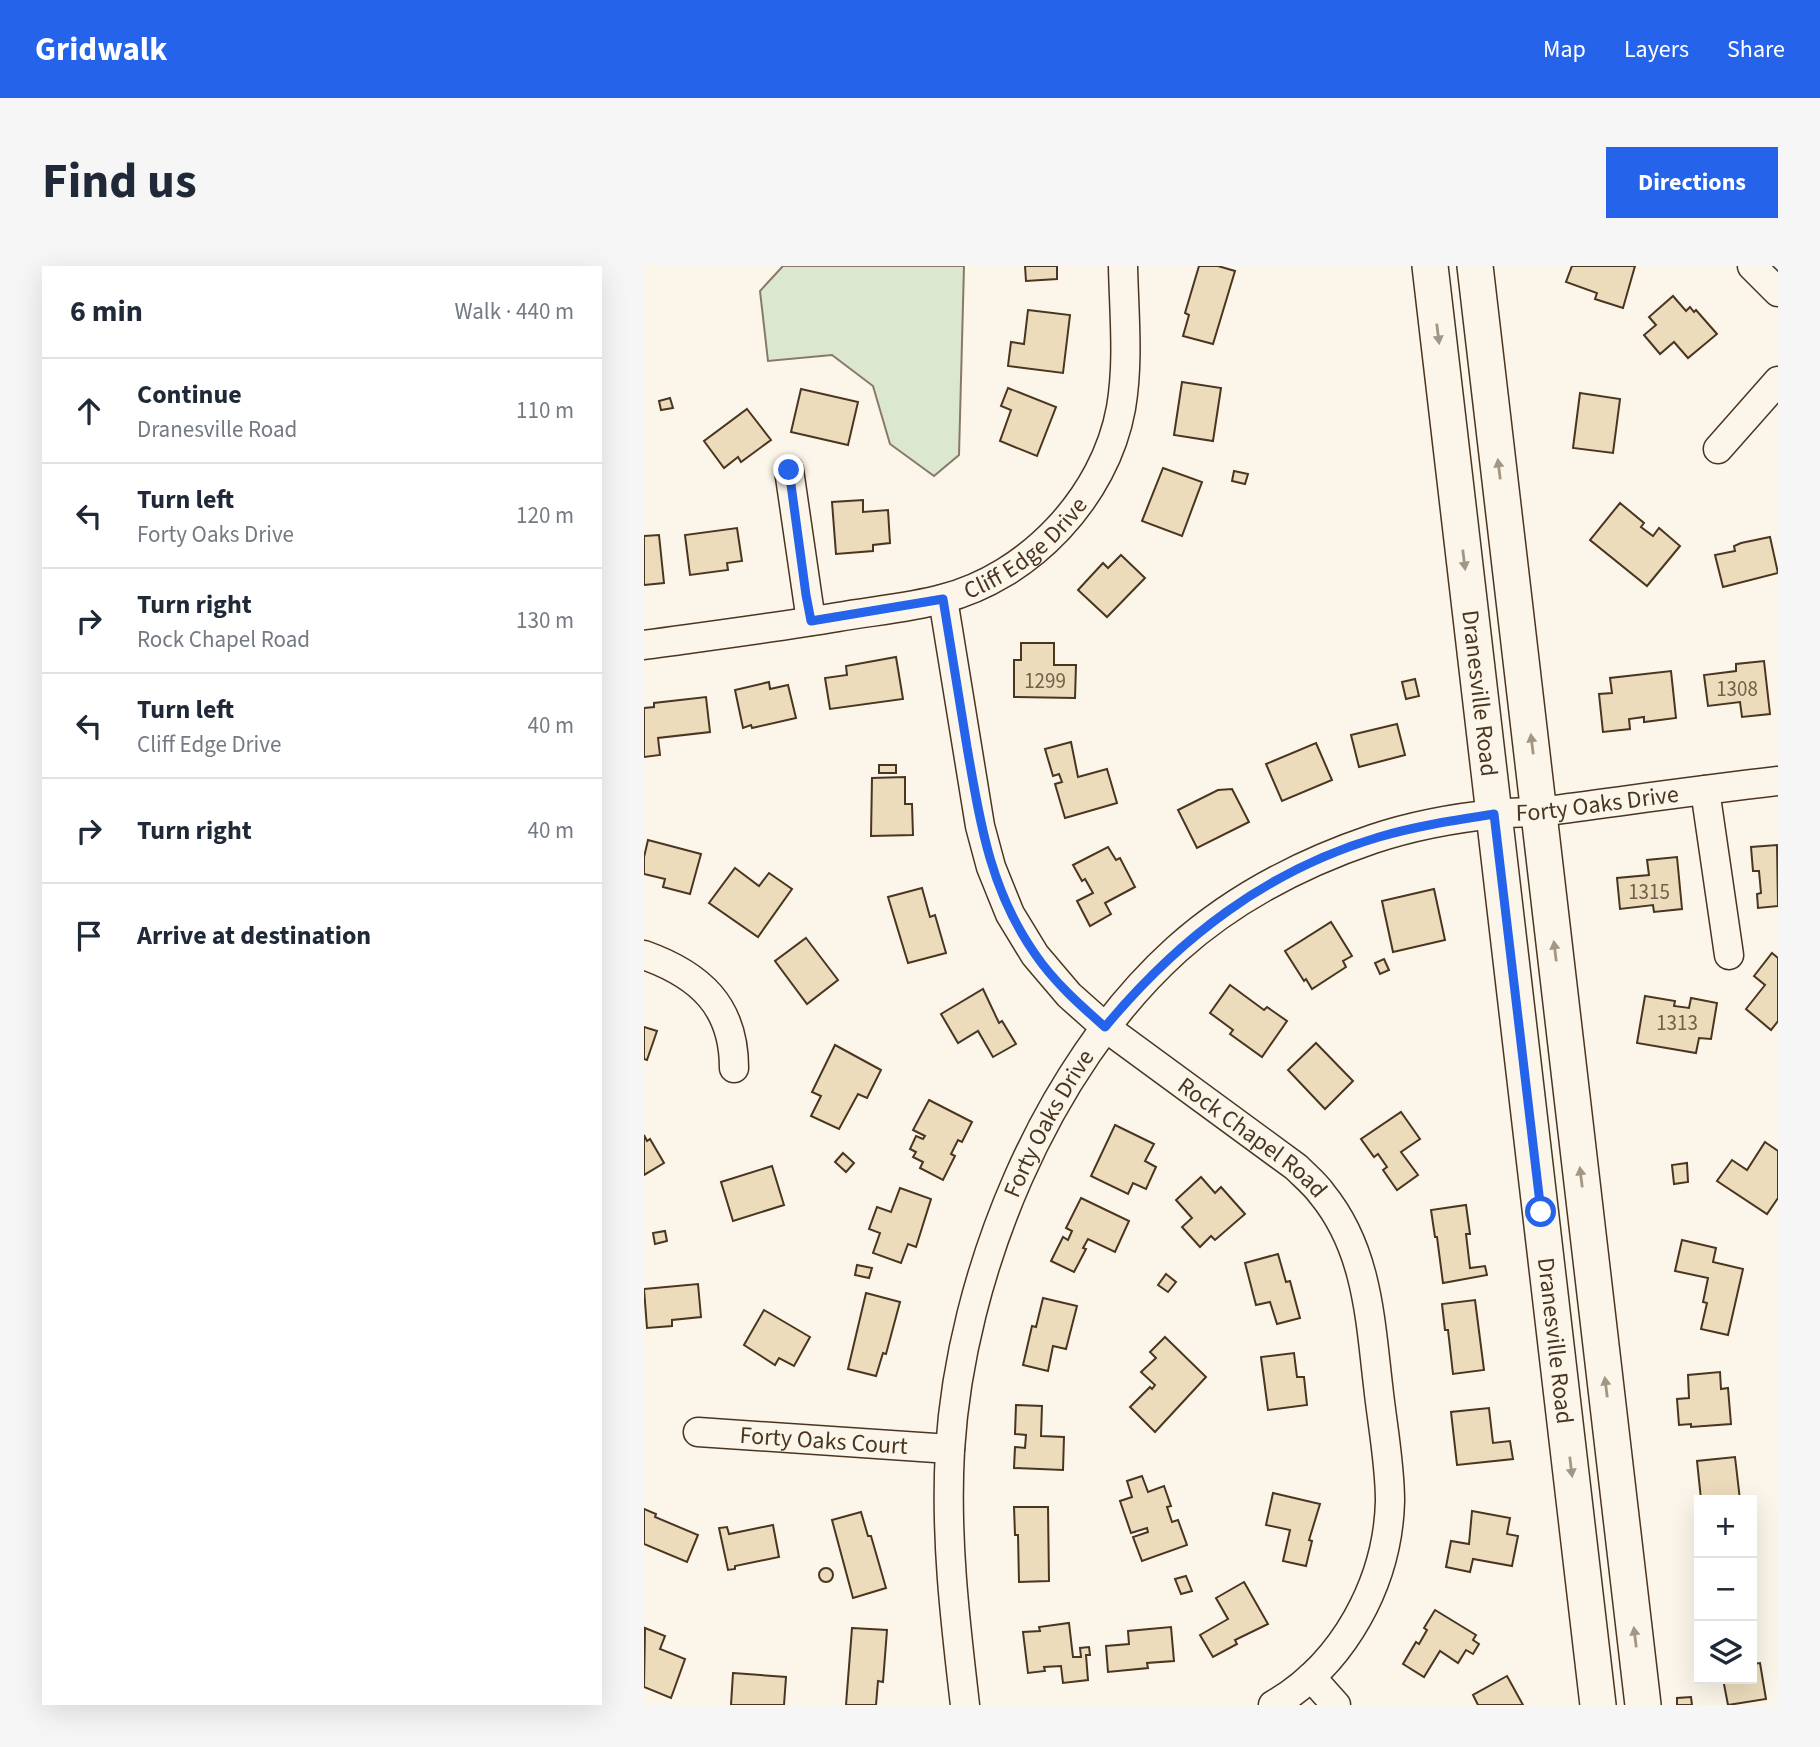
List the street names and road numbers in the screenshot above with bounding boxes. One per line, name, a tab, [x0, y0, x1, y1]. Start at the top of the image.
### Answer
street label: Cliff Edge Drive	[958, 490, 1096, 609]
street label: Dranesville Road	[1452, 608, 1506, 778]
street label: Forty Oaks Drive	[1515, 777, 1681, 831]
street label: Forty Oaks Drive	[995, 1042, 1103, 1203]
street label: Rock Chapel Road	[1170, 1069, 1335, 1206]
street label: Dranesville Road	[1528, 1256, 1582, 1426]
street label: Forty Oaks Court	[739, 1418, 909, 1464]

